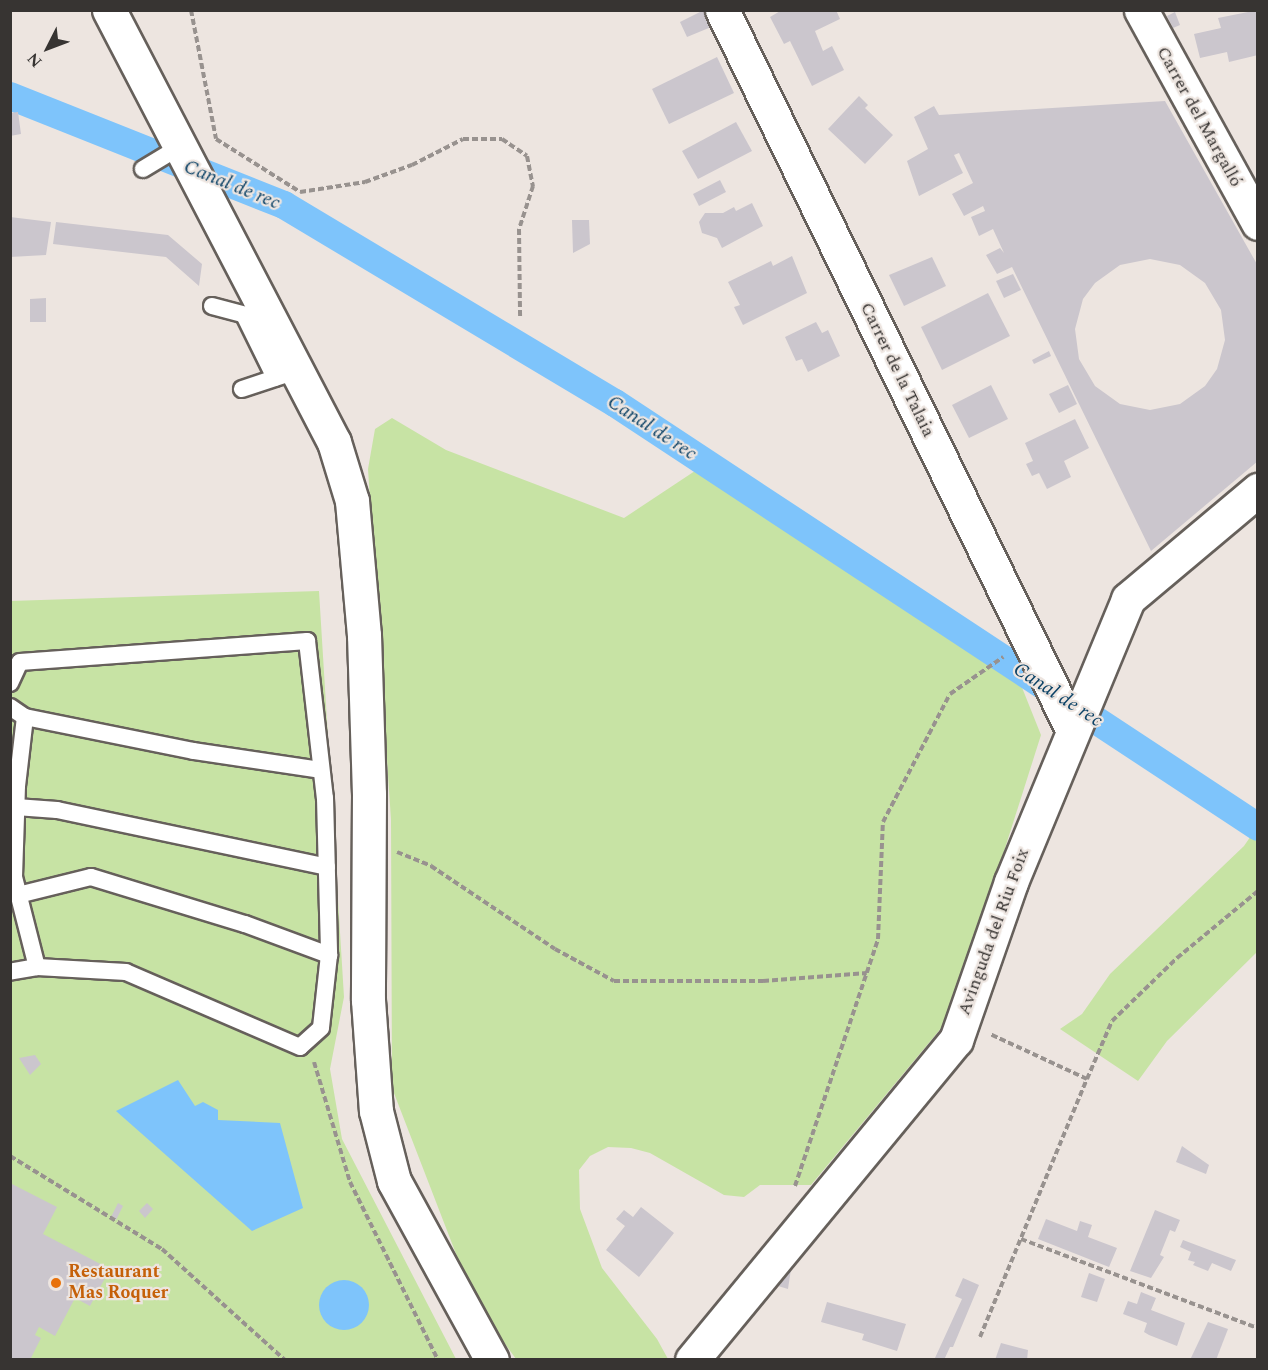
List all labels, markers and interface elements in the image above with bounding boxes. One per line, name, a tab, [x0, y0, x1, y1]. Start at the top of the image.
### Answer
north arrow	[18, 18, 78, 78]
street label: Carrer del Margalló	[1152, 43, 1246, 191]
text: N	[21, 47, 48, 73]
water label: Canal de rec	[180, 155, 284, 215]
street label: Carrer de la Talaia	[855, 299, 939, 441]
water label: Canal de rec	[603, 390, 701, 466]
water label: Canal de rec	[1009, 657, 1107, 733]
street label: Avinguda del Riu Foix	[954, 846, 1034, 1018]
place label: Restaurant Mas Roquer	[68, 1262, 168, 1304]
marker: Restaurant Mas Roquer	[49, 1276, 63, 1290]

